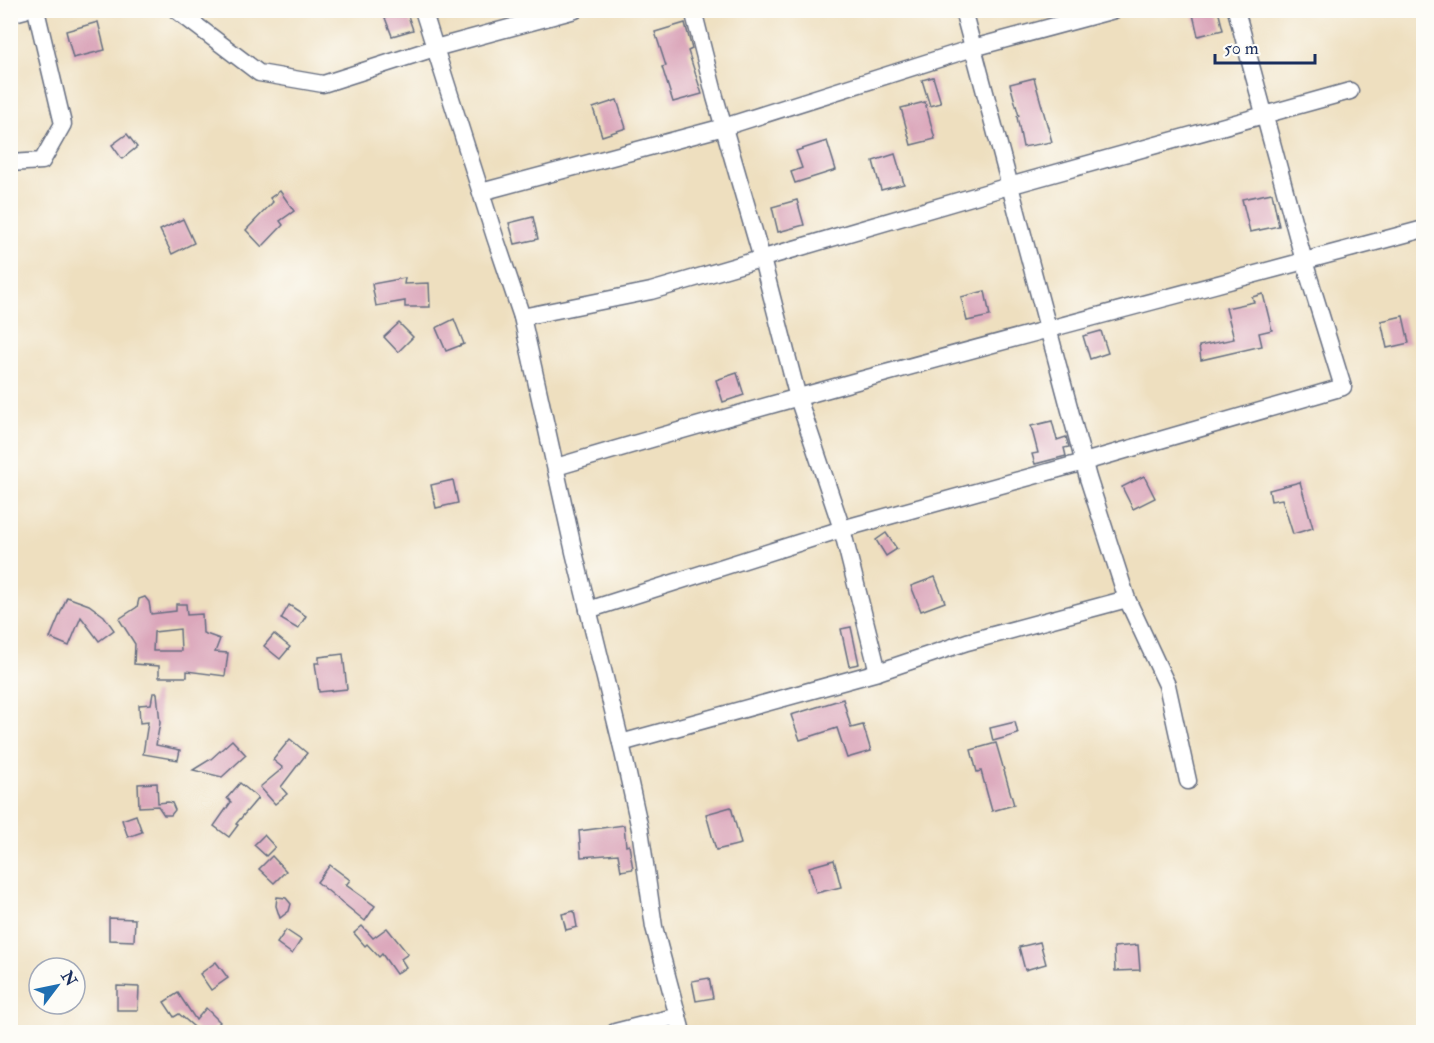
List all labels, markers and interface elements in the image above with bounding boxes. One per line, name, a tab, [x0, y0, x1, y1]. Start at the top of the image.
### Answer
scale bar	[1215, 27, 1316, 65]
text: 50 m	[1224, 37, 1259, 60]
north arrow	[27, 956, 87, 1016]
text: N	[56, 966, 82, 991]

